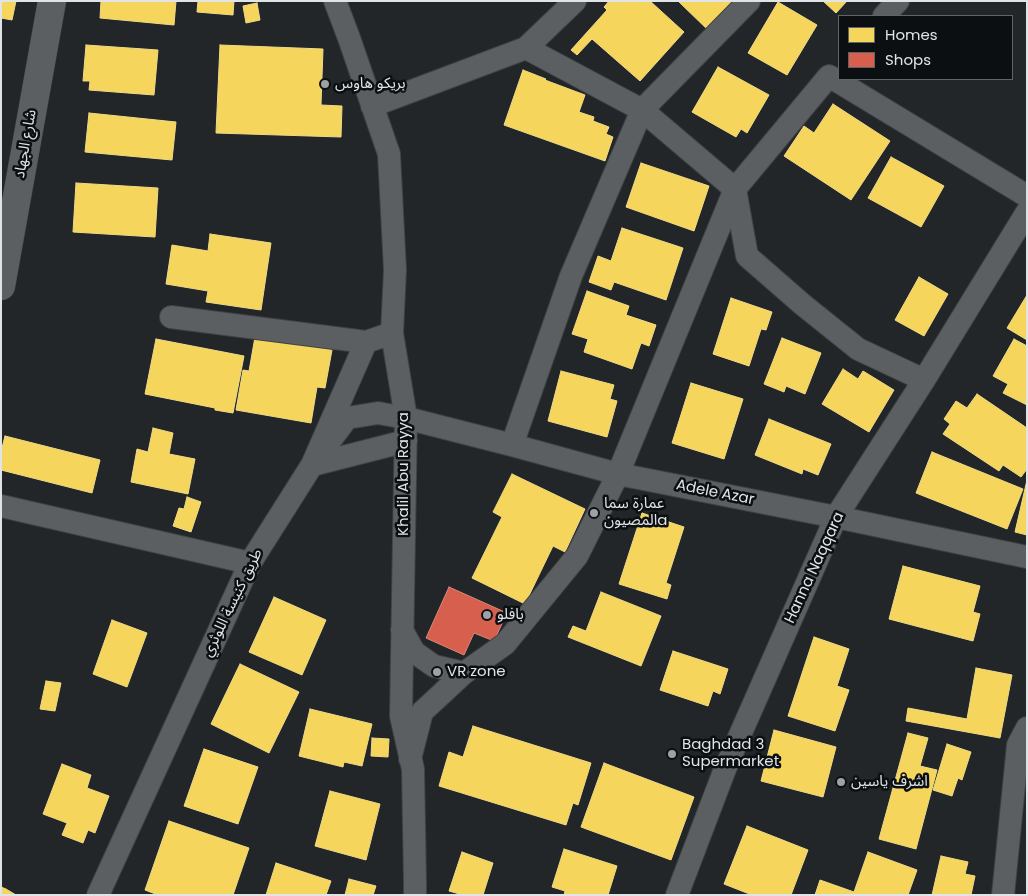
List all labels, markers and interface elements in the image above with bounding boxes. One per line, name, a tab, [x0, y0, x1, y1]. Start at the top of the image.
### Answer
legend	[838, 15, 1013, 80]
text: Homes	[885, 24, 938, 45]
text: Shops	[885, 49, 931, 70]
place label: بريكو هاوس	[335, 75, 406, 93]
marker: بريكو هاوس	[319, 78, 331, 90]
street label: شارع الجهاد	[11, 108, 41, 180]
street label: Khalil Abu Rayya	[395, 412, 413, 536]
street label: Adele Azar	[674, 477, 756, 509]
place label: عمارة سما المصيونa	[604, 495, 667, 530]
marker: عمارة سما المصيونa	[588, 507, 600, 519]
street label: Hanna Naqqara	[781, 509, 849, 627]
street label: طريق كنيسة اللوثري	[199, 546, 267, 660]
place label: بافلو	[497, 606, 524, 624]
marker: بافلو	[481, 609, 493, 621]
place label: VR zone	[447, 663, 506, 681]
marker: VR zone	[431, 666, 443, 678]
place label: Baghdad 3 Supermarket	[682, 736, 779, 771]
marker: Baghdad 3 Supermarket	[666, 748, 678, 760]
place label: اشرف ياسين	[851, 773, 928, 791]
marker: اشرف ياسين	[835, 776, 847, 788]

